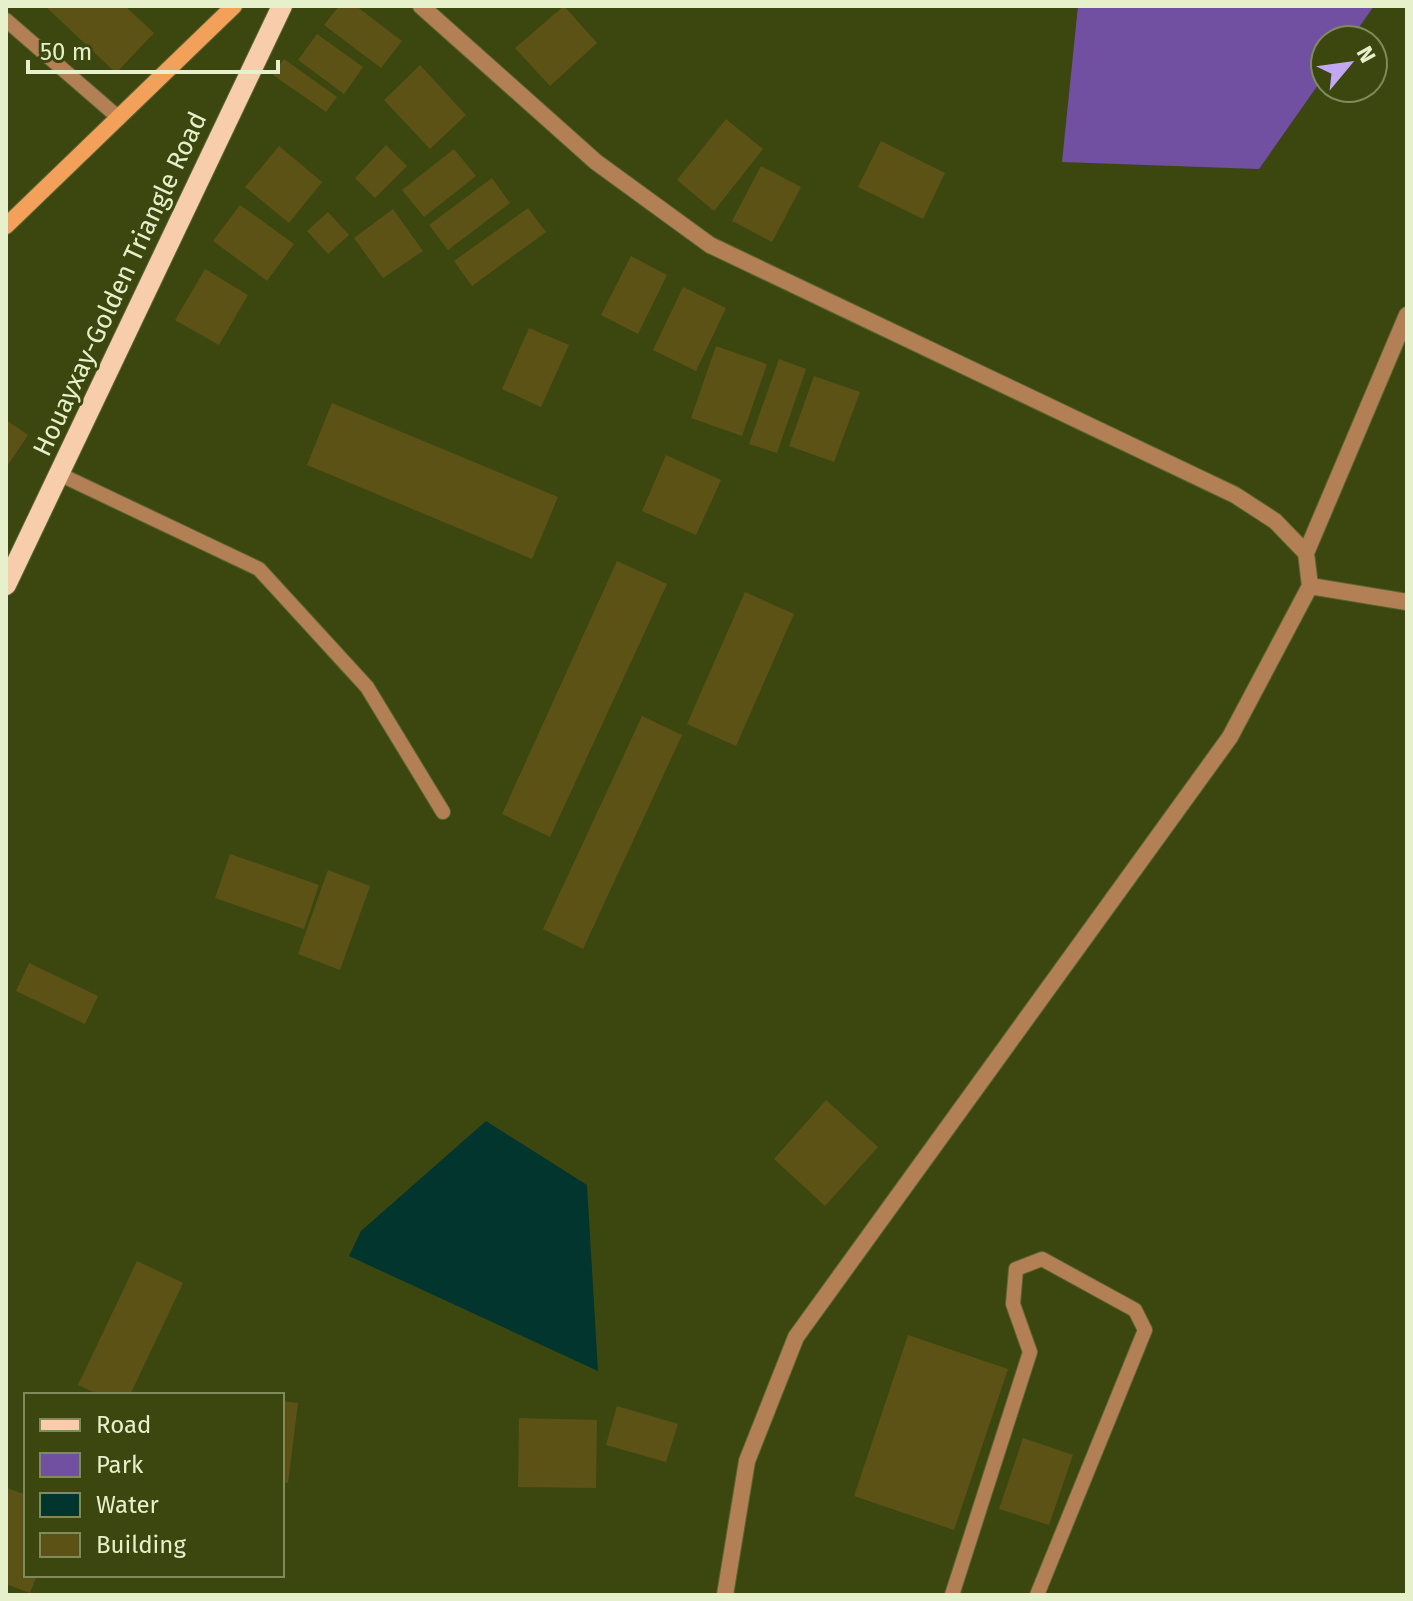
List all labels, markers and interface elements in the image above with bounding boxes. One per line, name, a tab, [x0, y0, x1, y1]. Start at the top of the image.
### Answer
scale bar	[28, 24, 278, 74]
north arrow	[1309, 24, 1389, 104]
text: 50 m	[40, 38, 92, 66]
text: N	[1351, 42, 1381, 67]
street label: Houayxay-Golden Triangle Road	[27, 107, 213, 461]
legend	[24, 1393, 284, 1577]
text: Road	[96, 1411, 151, 1439]
text: Park	[96, 1451, 144, 1479]
text: Water	[96, 1491, 160, 1519]
text: Building	[96, 1531, 186, 1559]

